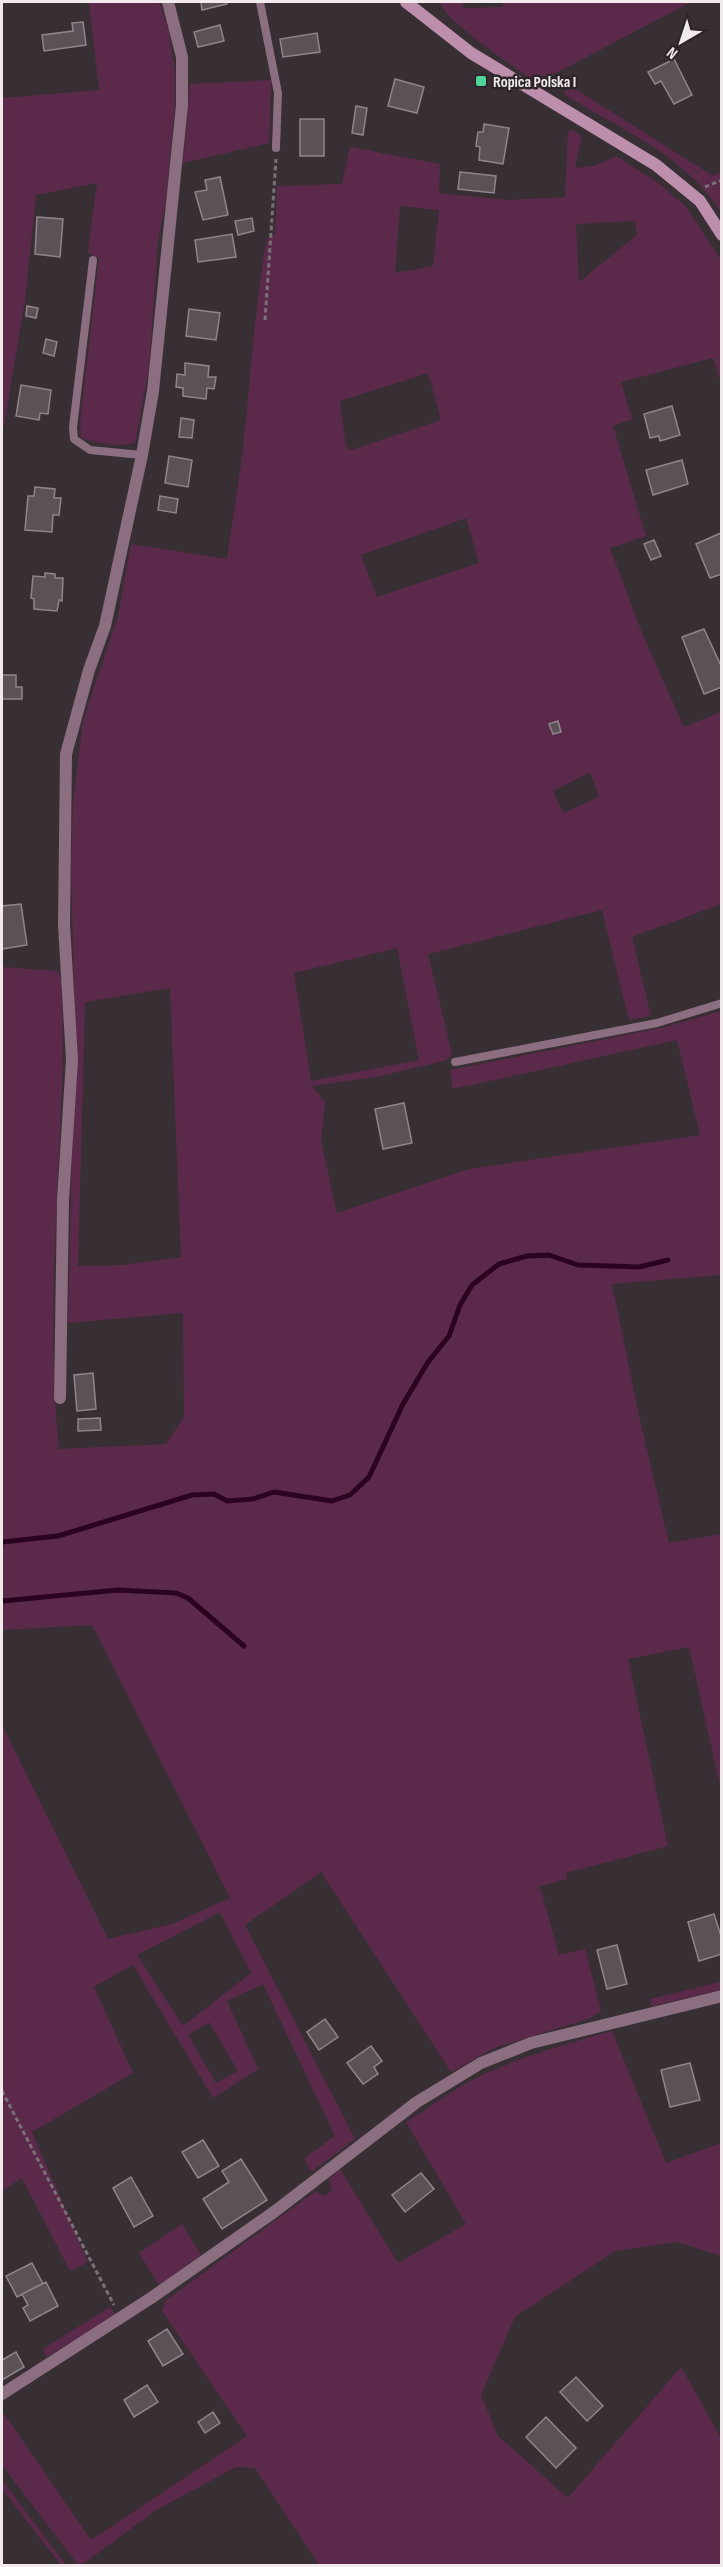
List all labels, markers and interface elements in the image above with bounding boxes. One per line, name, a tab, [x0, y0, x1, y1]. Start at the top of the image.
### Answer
north arrow	[651, 12, 711, 72]
text: N	[663, 42, 682, 63]
place label: Ropica Polska I	[493, 73, 576, 92]
marker: Ropica Polska I	[474, 74, 488, 88]

